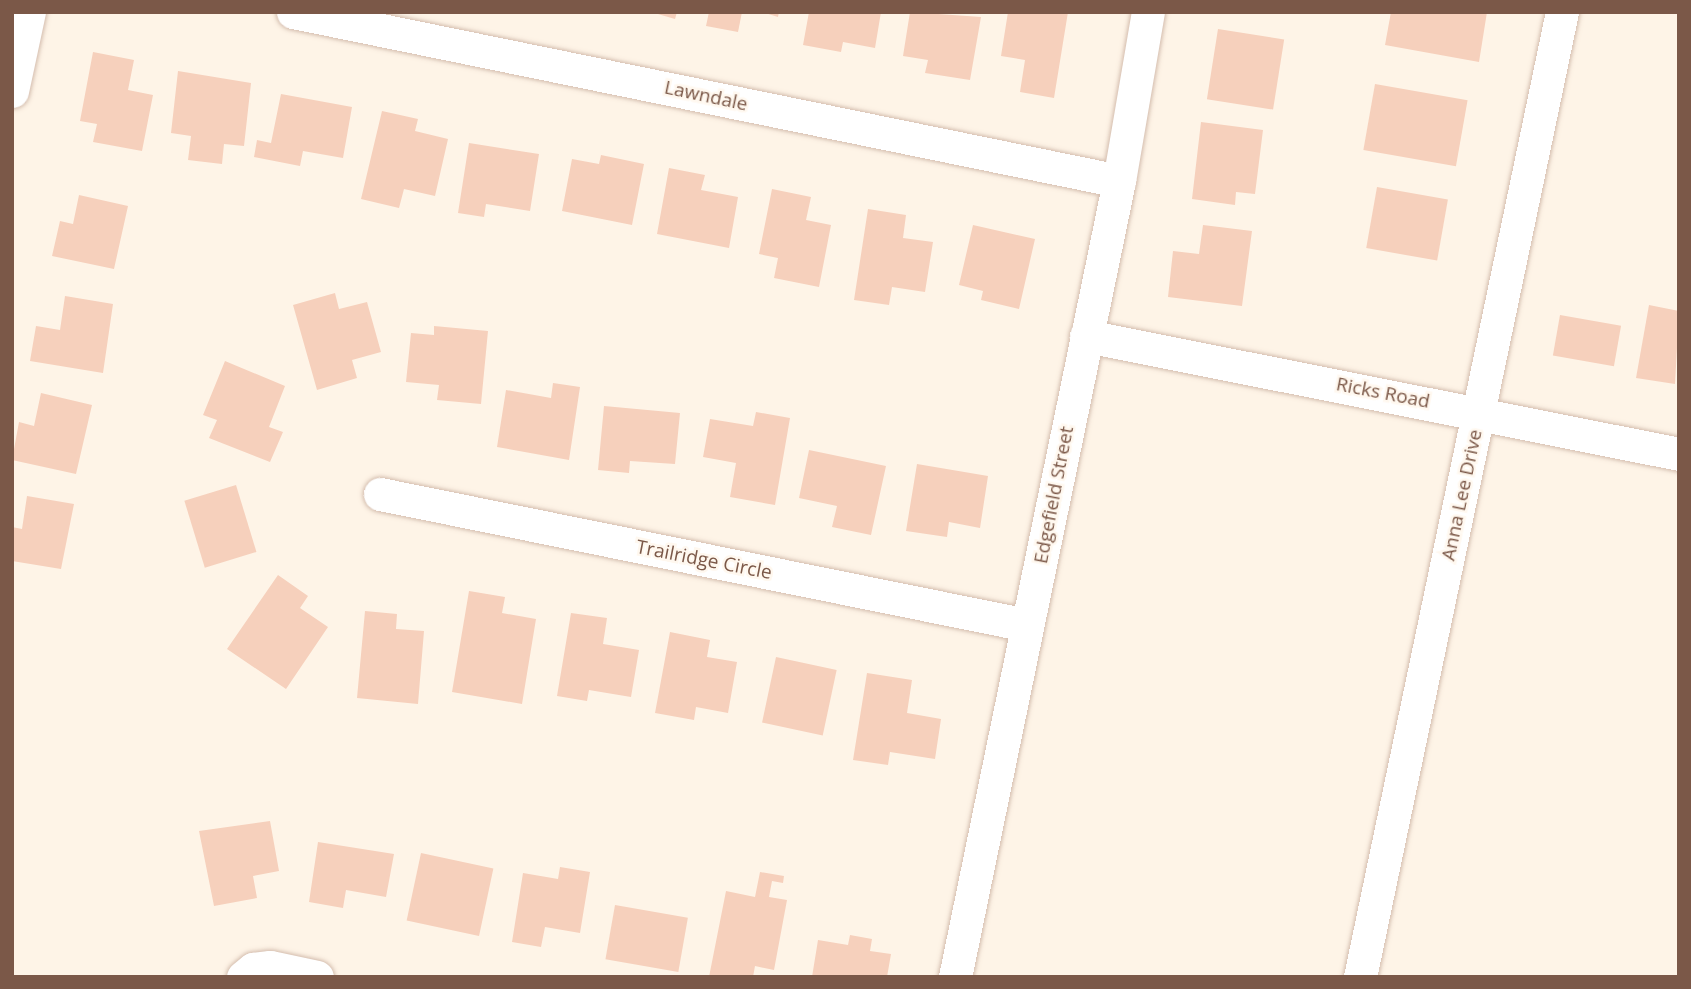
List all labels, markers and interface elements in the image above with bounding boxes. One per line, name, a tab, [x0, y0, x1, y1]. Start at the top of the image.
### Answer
street label: Lawndale	[662, 76, 750, 116]
street label: Ricks Road	[1334, 373, 1432, 413]
street label: Edgefield Street	[1030, 424, 1078, 566]
street label: Anna Lee Drive	[1437, 427, 1487, 563]
street label: Trailridge Circle	[634, 536, 774, 584]

